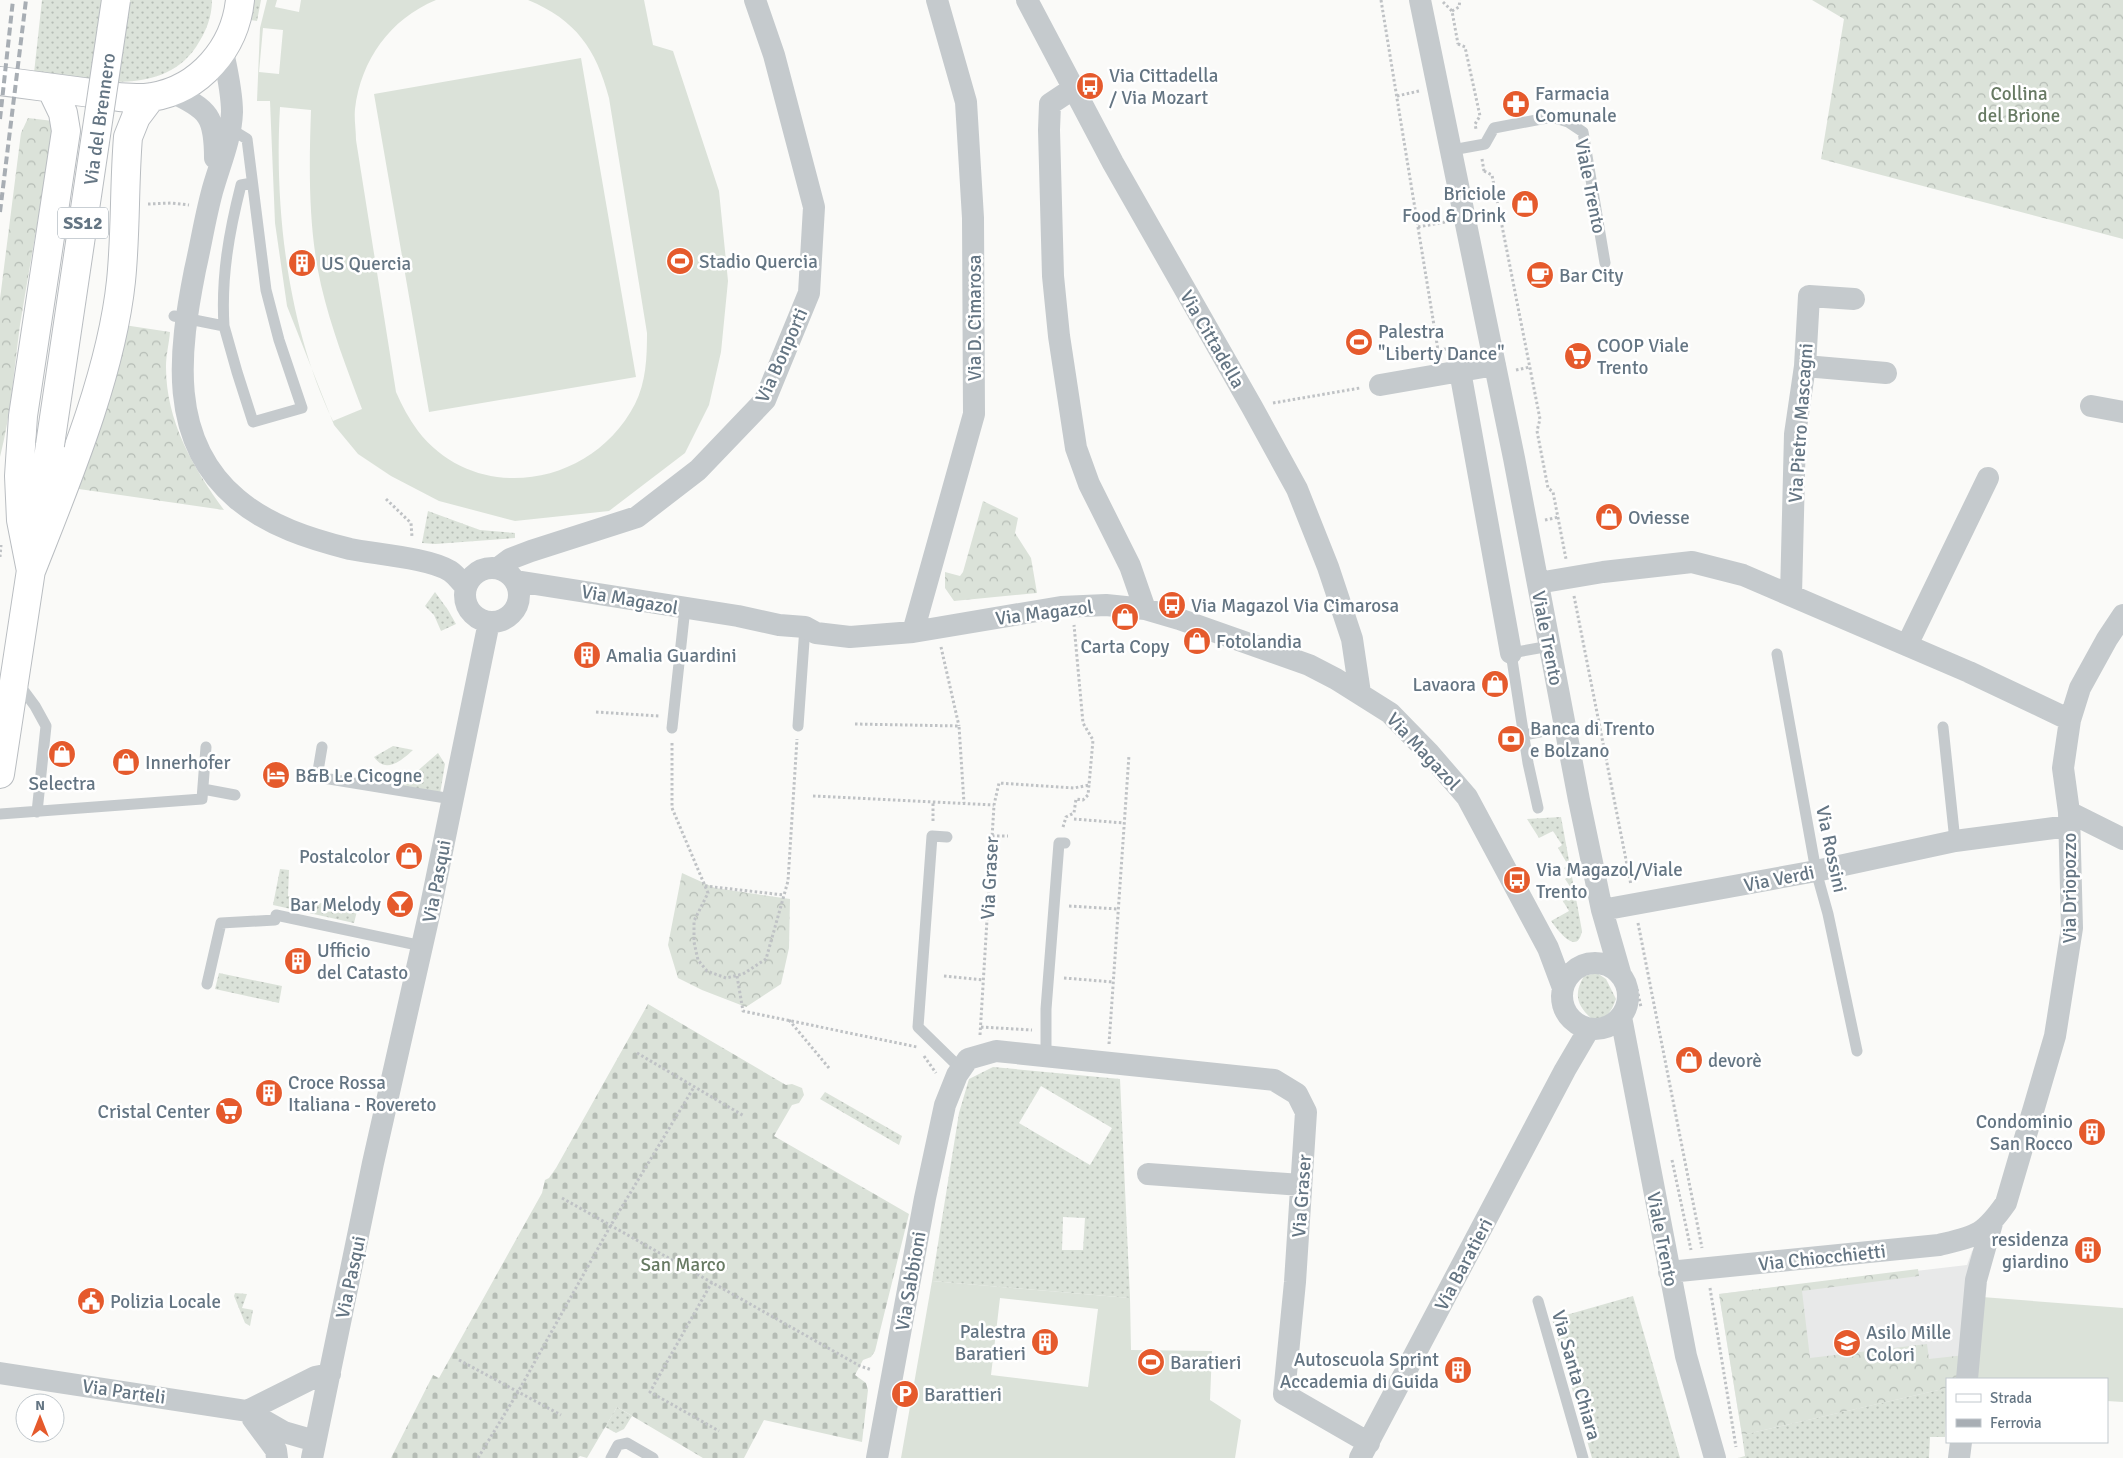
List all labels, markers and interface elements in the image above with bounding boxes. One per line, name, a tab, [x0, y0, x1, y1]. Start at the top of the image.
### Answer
street label: Via del Brennero	[79, 51, 121, 187]
place label: Via Cittadella / Via Mozart	[1109, 64, 1218, 110]
bus stop icon: Via Cittadella / Via Mozart	[1075, 71, 1105, 101]
place label: Farmacia Comunale	[1535, 82, 1617, 128]
park label: Collina del Brione	[1978, 82, 2060, 128]
pharmacy icon: Farmacia Comunale	[1501, 89, 1531, 119]
street label: Viale Trento	[1569, 137, 1611, 236]
place label: Briciole Food & Drink	[1402, 182, 1506, 228]
shop icon: Briciole Food & Drink	[1510, 189, 1540, 219]
road number: SS12	[58, 208, 108, 238]
sports icon: Stadio Quercia	[665, 246, 695, 276]
building icon: US Quercia	[287, 248, 317, 278]
place label: Stadio Quercia	[699, 250, 818, 274]
place label: US Quercia	[321, 252, 411, 276]
street label: Via D. Cimarosa	[963, 255, 987, 381]
cafe icon: Bar City	[1525, 260, 1555, 290]
place label: Bar City	[1559, 264, 1624, 288]
street label: Via Cittadella	[1174, 286, 1250, 393]
street label: Via Bonporti	[750, 304, 813, 406]
place label: Palestra "Liberty Dance"	[1378, 320, 1505, 366]
sports icon: Palestra "Liberty Dance"	[1344, 327, 1374, 357]
place label: COOP Viale Trento	[1597, 334, 1689, 380]
supermarket icon: COOP Viale Trento	[1563, 341, 1593, 371]
street label: Via Pietro Mascagni	[1783, 342, 1819, 504]
shop icon: Oviesse	[1594, 502, 1624, 532]
place label: Oviesse	[1628, 506, 1690, 530]
street label: Via Magazol	[579, 580, 680, 620]
street label: Viale Trento	[1526, 589, 1568, 688]
bus stop icon: Via Magazol Via Cimarosa	[1157, 590, 1187, 620]
place label: Via Magazol Via Cimarosa	[1191, 594, 1399, 618]
street label: Via Magazol	[994, 595, 1094, 631]
shop icon: Carta Copy	[1110, 602, 1140, 632]
shop icon: Fotolandia	[1182, 626, 1212, 656]
place label: Fotolandia	[1216, 630, 1302, 654]
place label: Carta Copy	[1081, 635, 1170, 659]
building icon: Amalia Guardini	[572, 640, 602, 670]
place label: Amalia Guardini	[606, 644, 737, 668]
shop icon: Lavaora	[1480, 669, 1510, 699]
place label: Lavaora	[1412, 673, 1476, 697]
street label: Via Magazol	[1381, 708, 1466, 796]
place label: Banca di Trento e Bolzano	[1530, 717, 1655, 763]
bank icon: Banca di Trento e Bolzano	[1496, 724, 1526, 754]
shop icon: Selectra	[47, 739, 77, 769]
shop icon: Innerhofer	[111, 747, 141, 777]
place label: Innerhofer	[145, 751, 231, 775]
hotel icon: B&B Le Cicogne	[261, 760, 291, 790]
place label: B&B Le Cicogne	[295, 764, 422, 788]
place label: Selectra	[28, 772, 96, 796]
street label: Via Rossini	[1810, 804, 1852, 895]
street label: Via Driopozzo	[2058, 833, 2082, 943]
street label: Via Graser	[976, 836, 1004, 920]
street label: Via Pasqui	[417, 838, 457, 925]
shop icon: Postalcolor	[394, 841, 424, 871]
place label: Postalcolor	[299, 845, 390, 869]
place label: Via Magazol/Viale Trento	[1536, 858, 1683, 904]
street label: Via Verdi	[1742, 860, 1816, 898]
bus stop icon: Via Magazol/Viale Trento	[1502, 865, 1532, 895]
bar icon: Bar Melody	[385, 889, 415, 919]
place label: Bar Melody	[290, 893, 381, 917]
place label: Ufficio del Catasto	[317, 939, 408, 985]
building icon: Ufficio del Catasto	[283, 946, 313, 976]
shop icon: devorè	[1674, 1045, 1704, 1075]
place label: devorè	[1708, 1049, 1762, 1073]
place label: Croce Rossa Italiana - Rovereto	[288, 1071, 437, 1117]
building icon: Croce Rossa Italiana - Rovereto	[254, 1078, 284, 1108]
supermarket icon: Cristal Center	[214, 1096, 244, 1126]
place label: Cristal Center	[97, 1100, 210, 1124]
place label: Condominio San Rocco	[1976, 1110, 2073, 1156]
building icon: Condominio San Rocco	[2077, 1117, 2107, 1147]
street label: Via Graser	[1287, 1154, 1317, 1239]
street label: Viale Trento	[1641, 1190, 1683, 1289]
street label: Via Baratieri	[1430, 1214, 1498, 1315]
place label: residenza giardino	[1991, 1228, 2069, 1274]
street label: Via Sabbioni	[890, 1230, 932, 1333]
street label: Via Pasqui	[331, 1234, 371, 1321]
building icon: residenza giardino	[2073, 1235, 2103, 1265]
street label: Via Chiocchietti	[1757, 1239, 1887, 1277]
park label: San Marco	[640, 1253, 726, 1277]
public building icon: Polizia Locale	[76, 1286, 106, 1316]
place label: Polizia Locale	[110, 1290, 221, 1314]
street label: Via Santa Chiara	[1546, 1308, 1606, 1443]
place label: Palestra Baratieri	[955, 1320, 1026, 1366]
place label: Asilo Mille Colori	[1866, 1321, 1951, 1367]
building icon: Palestra Baratieri	[1030, 1327, 1060, 1357]
school or university icon: Asilo Mille Colori	[1832, 1328, 1862, 1358]
sports icon: Baratieri	[1136, 1347, 1166, 1377]
place label: Autoscuola Sprint Accademia di Guida	[1280, 1348, 1439, 1394]
place label: Baratieri	[1170, 1351, 1241, 1375]
building icon: Autoscuola Sprint Accademia di Guida	[1443, 1355, 1473, 1385]
street label: Via Parteli	[81, 1374, 167, 1410]
legend	[1946, 1378, 2108, 1443]
parking icon: Barattieri	[890, 1379, 920, 1409]
place label: Barattieri	[924, 1383, 1002, 1407]
text: Strada	[1990, 1389, 2032, 1407]
north arrow	[15, 1393, 65, 1443]
text: N	[35, 1397, 45, 1414]
text: Ferrovia	[1990, 1414, 2042, 1432]

